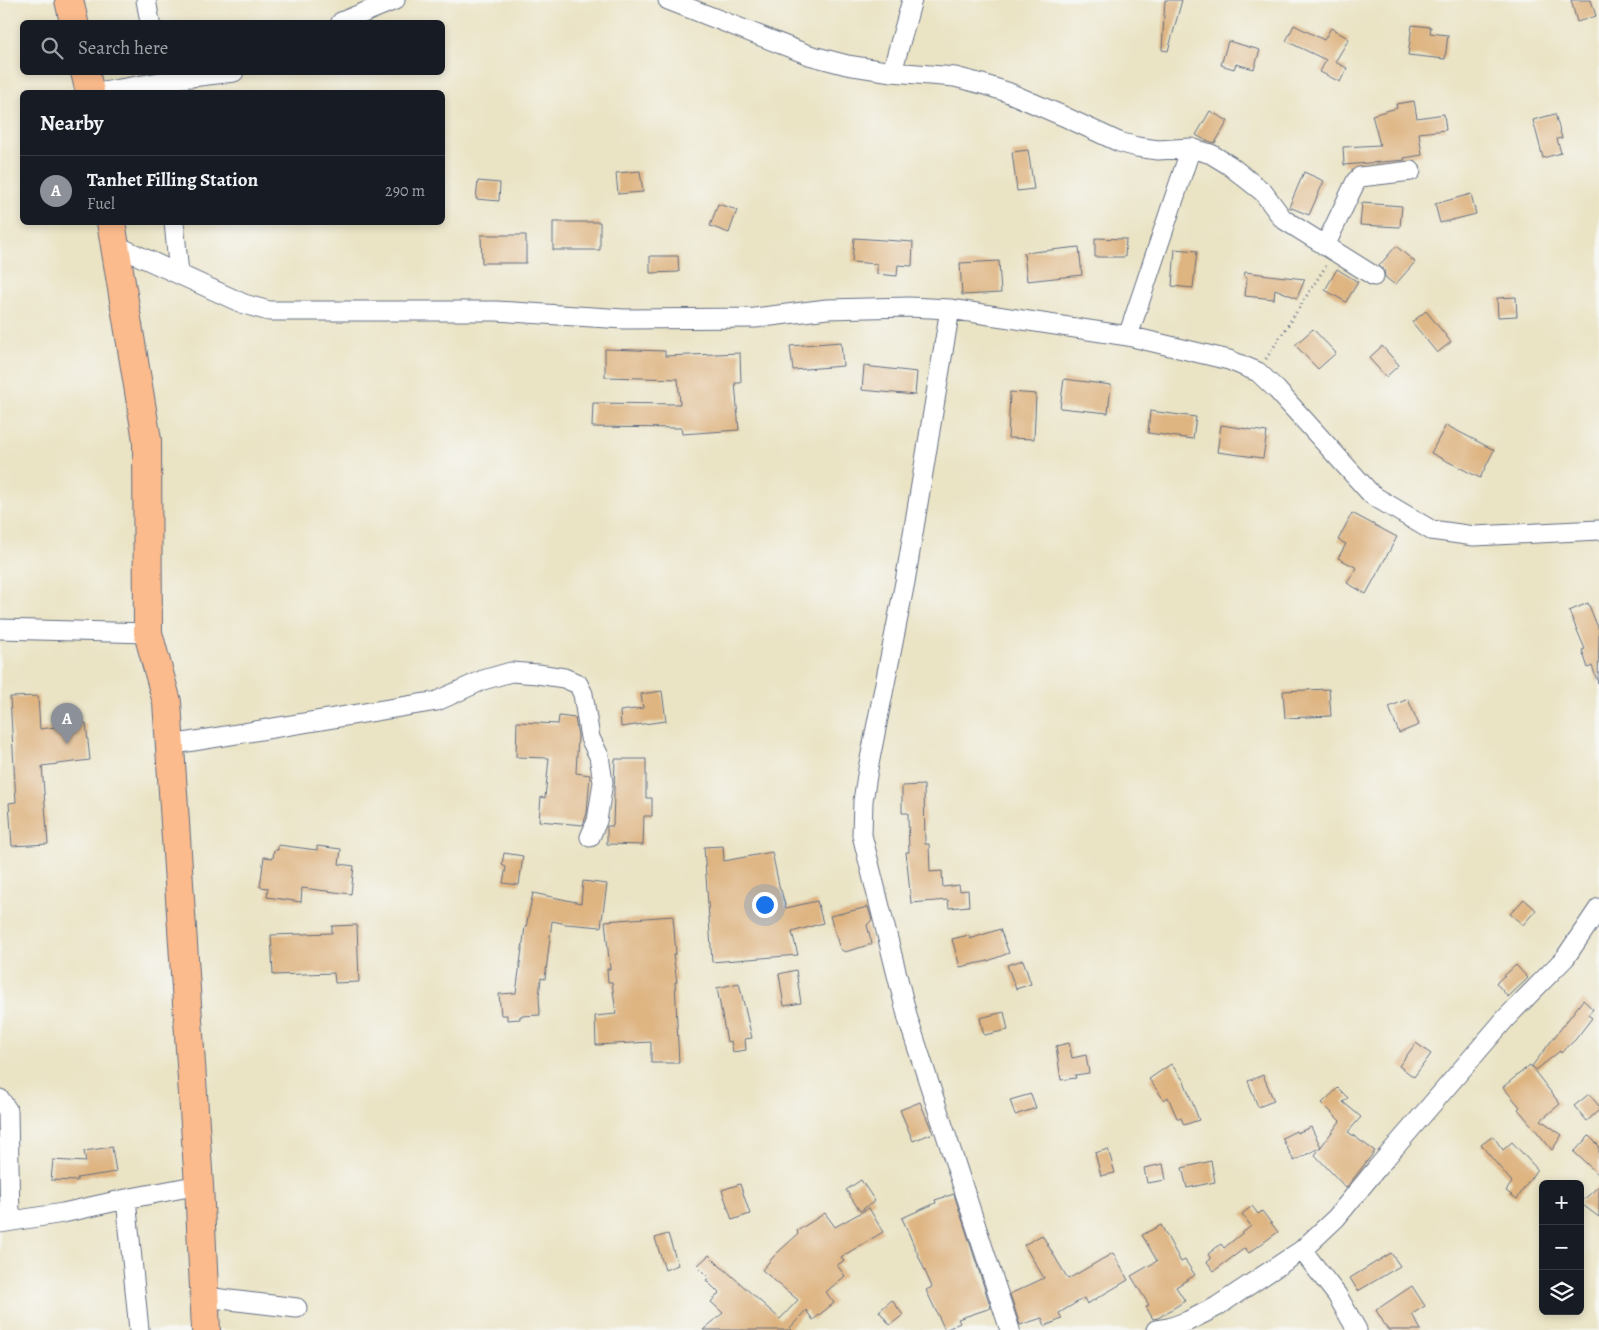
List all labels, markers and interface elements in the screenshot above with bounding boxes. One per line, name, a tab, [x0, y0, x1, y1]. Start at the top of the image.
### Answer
search box	[20, 20, 445, 75]
icon: search	[38, 34, 66, 62]
text: Search here	[78, 35, 168, 61]
text: Nearby	[40, 109, 103, 137]
text: Tanhet Filling Station	[87, 167, 258, 193]
text: A	[51, 180, 61, 202]
text: 290 m	[385, 180, 425, 202]
text: Fuel	[87, 193, 115, 215]
pin: A	[51, 703, 83, 744]
your location	[752, 892, 778, 918]
map controls	[1539, 1180, 1584, 1315]
button: +	[1539, 1180, 1584, 1225]
button: −	[1539, 1225, 1584, 1270]
button: layers	[1539, 1270, 1584, 1315]

